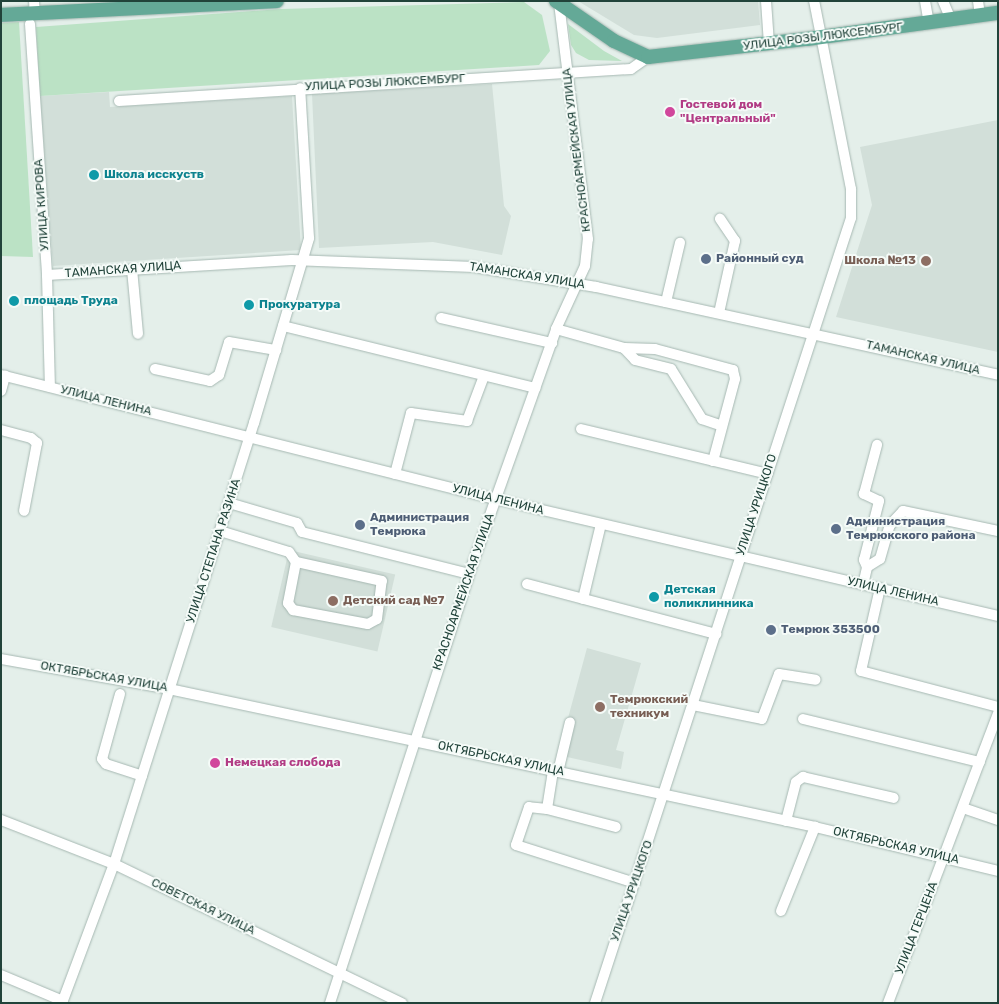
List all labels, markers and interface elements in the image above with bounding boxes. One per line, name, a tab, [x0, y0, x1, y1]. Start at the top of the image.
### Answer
street label: УЛИЦА РОЗЫ ЛЮКСЕМБУРГ	[742, 20, 904, 54]
street label: КРАСНОАРМЕЙСКАЯ УЛИЦА	[560, 67, 594, 233]
street label: УЛИЦА РОЗЫ ЛЮКСЕМБУРГ	[304, 72, 466, 94]
place label: Гостевой дом "Центральный"	[680, 98, 776, 126]
marker: Гостевой дом "Центральный"	[664, 106, 676, 118]
street label: УЛИЦА КИРОВА	[32, 158, 52, 252]
place label: Школа исскуств	[104, 168, 204, 182]
marker: Школа исскуств	[88, 169, 100, 181]
place label: Районный суд	[716, 252, 804, 266]
marker: Районный суд	[700, 253, 712, 265]
place label: Школа №13	[844, 254, 916, 268]
marker: Школа №13	[920, 255, 932, 267]
street label: ТАМАНСКАЯ УЛИЦА	[64, 259, 182, 281]
street label: ТАМАНСКАЯ УЛИЦА	[468, 260, 586, 292]
place label: площадь Труда	[24, 294, 118, 308]
marker: площадь Труда	[8, 295, 20, 307]
place label: Прокуратура	[259, 298, 340, 312]
marker: Прокуратура	[243, 299, 255, 311]
street label: ТАМАНСКАЯ УЛИЦА	[865, 338, 981, 378]
street label: УЛИЦА ЛЕНИНА	[59, 383, 153, 419]
street label: УЛИЦА УРИЦКОГО	[734, 452, 780, 558]
street label: УЛИЦА СТЕПАНА РАЗИНА	[184, 477, 244, 625]
street label: УЛИЦА ЛЕНИНА	[451, 482, 545, 518]
place label: Администрация Темрюка	[370, 511, 469, 539]
street label: КРАСНОАРМЕЙСКАЯ УЛИЦА	[430, 512, 498, 672]
place label: Администрация Темрюкского района	[846, 515, 976, 543]
marker: Администрация Темрюка	[354, 519, 366, 531]
marker: Администрация Темрюкского района	[830, 523, 842, 535]
street label: УЛИЦА ЛЕНИНА	[846, 574, 940, 610]
place label: Детская поликлинника	[664, 583, 754, 611]
marker: Детская поликлинника	[648, 591, 660, 603]
place label: Детский сад №7	[343, 594, 444, 608]
marker: Детский сад №7	[327, 595, 339, 607]
place label: Темрюк 353500	[781, 623, 880, 637]
marker: Темрюк 353500	[765, 624, 777, 636]
street label: ОКТЯБРЬСКАЯ УЛИЦА	[39, 659, 169, 695]
place label: Темрюкский техникум	[610, 693, 688, 721]
marker: Темрюкский техникум	[594, 701, 606, 713]
street label: ОКТЯБРЬСКАЯ УЛИЦА	[437, 739, 565, 779]
place label: Немецкая слобода	[225, 756, 340, 770]
marker: Немецкая слобода	[209, 757, 221, 769]
street label: ОКТЯБРЬСКАЯ УЛИЦА	[832, 825, 960, 867]
street label: УЛИЦА УРИЦКОГО	[608, 839, 656, 943]
street label: СОВЕТСКАЯ УЛИЦА	[149, 876, 257, 938]
street label: УЛИЦА ГЕРЦЕНА	[893, 880, 941, 976]

